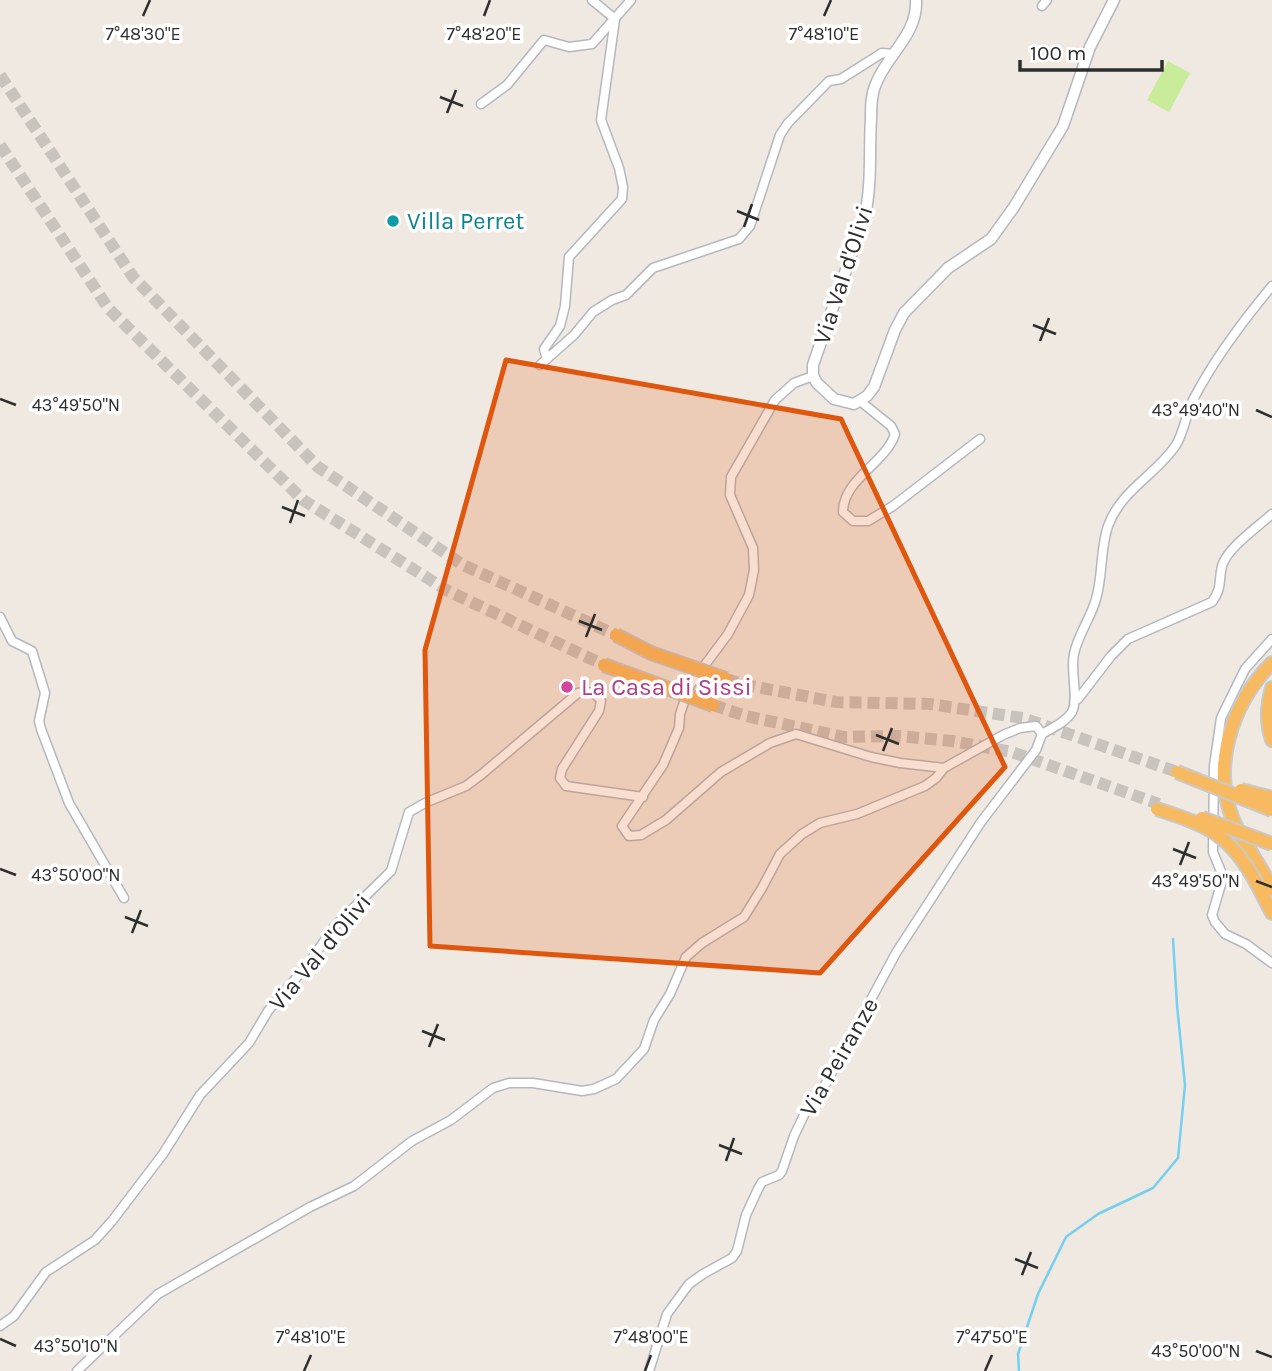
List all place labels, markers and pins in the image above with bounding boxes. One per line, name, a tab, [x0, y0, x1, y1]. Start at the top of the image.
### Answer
place label: Villa Perret	[407, 207, 524, 235]
marker: Villa Perret	[385, 213, 401, 229]
place label: La Casa di Sissi	[581, 673, 752, 701]
marker: La Casa di Sissi	[559, 679, 575, 695]

